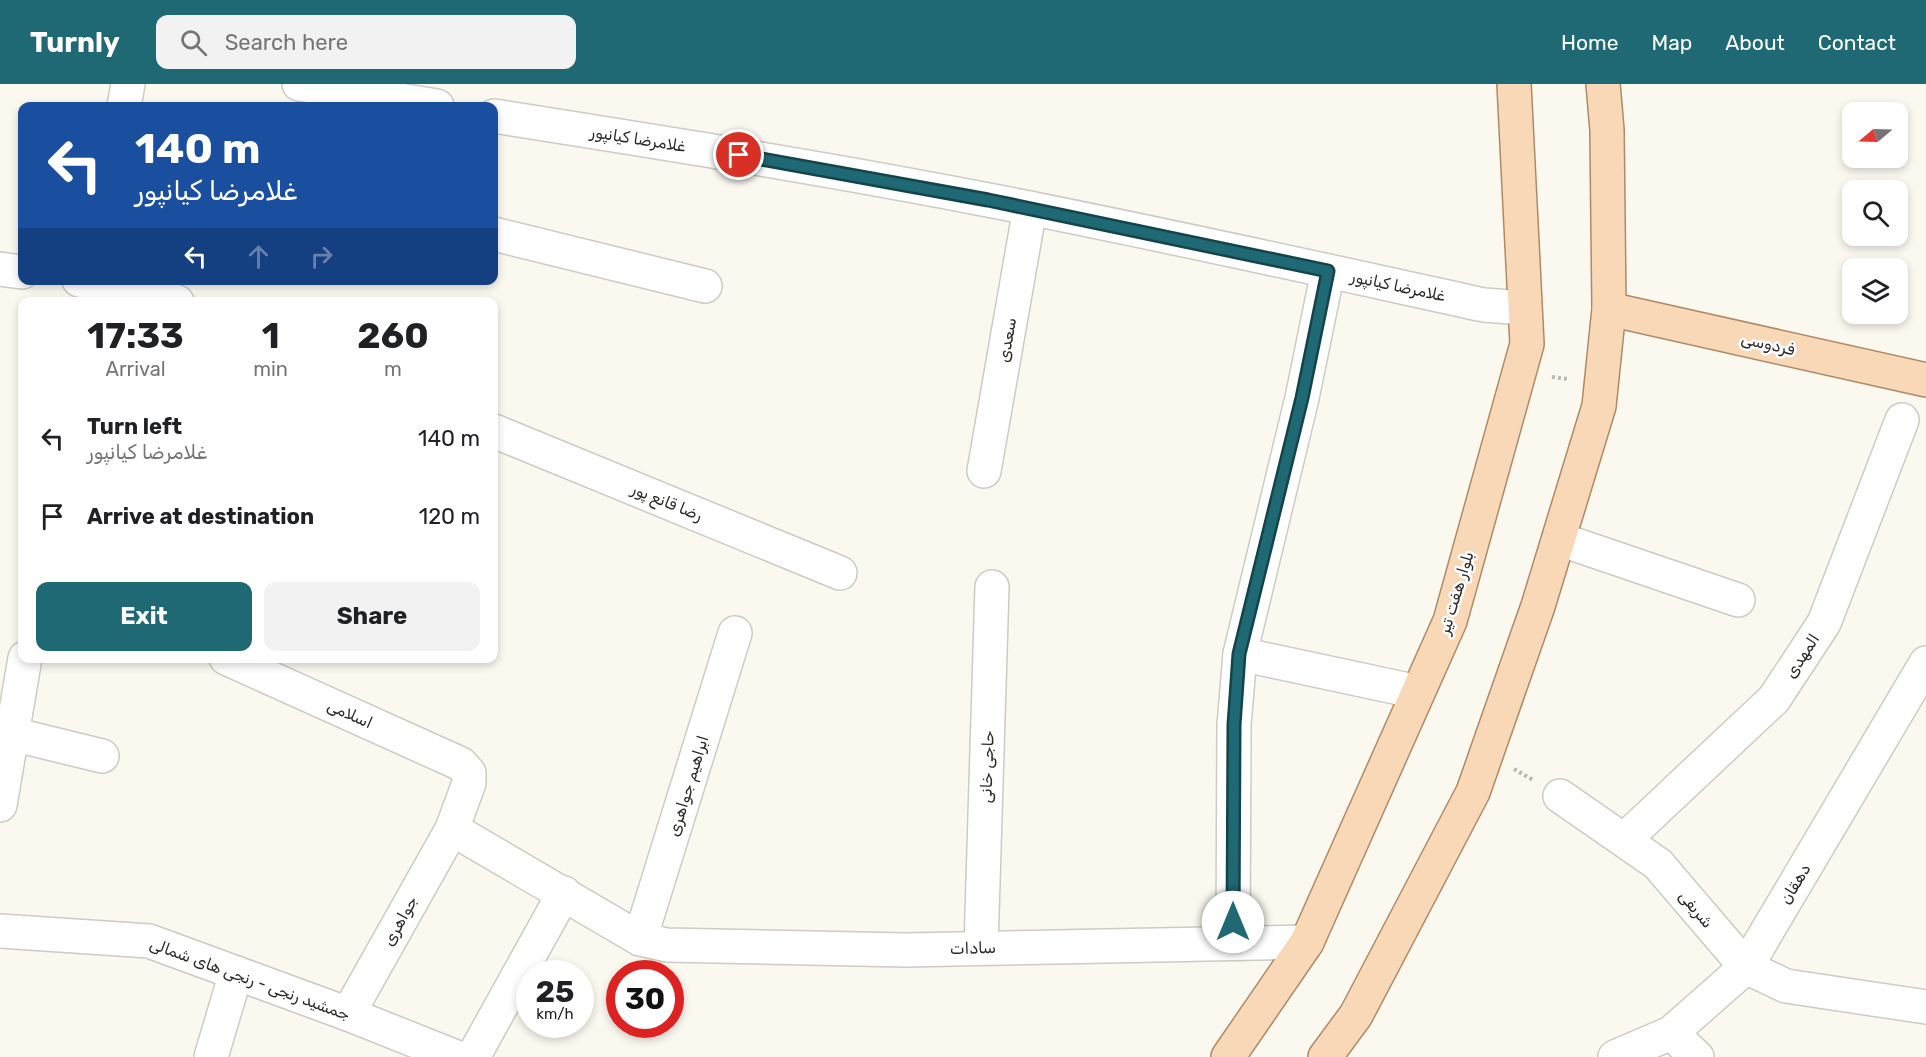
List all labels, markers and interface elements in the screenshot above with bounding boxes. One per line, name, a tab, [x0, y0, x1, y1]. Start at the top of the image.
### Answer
search box	[156, 15, 576, 69]
text: Turnly	[30, 26, 120, 59]
icon: search	[177, 26, 210, 59]
text: Search here	[225, 29, 348, 56]
text: Home	[1561, 30, 1618, 55]
text: Map	[1651, 30, 1692, 55]
text: About	[1725, 30, 1785, 55]
text: Contact	[1818, 30, 1896, 55]
north arrow	[1842, 102, 1908, 168]
map controls	[1842, 102, 1908, 324]
street label: غلامرضا کیانپور	[588, 122, 687, 157]
text: 140 m	[135, 124, 261, 174]
icon: left	[36, 126, 114, 204]
pin	[713, 129, 764, 180]
icon: arrive	[722, 138, 755, 171]
text: غلامرضا کیانپور	[135, 175, 297, 207]
button: search	[1842, 180, 1908, 246]
icon: left	[179, 240, 212, 273]
icon: ahead	[242, 240, 275, 273]
icon: right	[305, 240, 338, 273]
button: layers	[1842, 258, 1908, 324]
street label: غلامرضا کیانپور	[1348, 266, 1447, 306]
text: 17:33	[87, 314, 184, 357]
text: 1	[262, 314, 280, 357]
text: 260	[357, 314, 429, 357]
street label: سعدی	[994, 316, 1020, 364]
street label: فردوسی	[1739, 329, 1797, 360]
text: Arrival	[106, 357, 166, 381]
text: min	[253, 357, 288, 381]
text: m	[384, 357, 402, 381]
text: Turn left	[87, 413, 182, 440]
icon: left	[36, 422, 69, 455]
text: 140 m	[418, 425, 480, 452]
text: غلامرضا کیانپور	[87, 440, 207, 464]
street label: رضا قانع پور	[627, 479, 705, 527]
icon: arrive	[36, 500, 69, 533]
text: Arrive at destination	[87, 503, 314, 530]
text: 120 m	[419, 503, 480, 530]
street label: بلوار هفت تیر	[1434, 549, 1479, 638]
button: Exit	[36, 582, 252, 651]
button: Share	[264, 582, 480, 651]
street label: المهدی	[1781, 630, 1824, 682]
street label: اسلامی	[324, 696, 376, 732]
street label: حاجی خانی	[976, 730, 998, 804]
street label: ابراهیم جواهری	[664, 733, 713, 839]
street label: دهقان	[1776, 860, 1814, 908]
street label: شریفی	[1674, 886, 1717, 932]
position arrow	[1201, 890, 1265, 954]
street label: جواهری	[379, 893, 422, 950]
street label: جمشید رنجی - رنجی های شمالی	[147, 934, 353, 1025]
street label: سادات	[950, 938, 996, 958]
speed limit sign: 30	[606, 960, 684, 1038]
text: 25	[536, 974, 574, 1010]
text: km/h	[536, 1005, 574, 1023]

